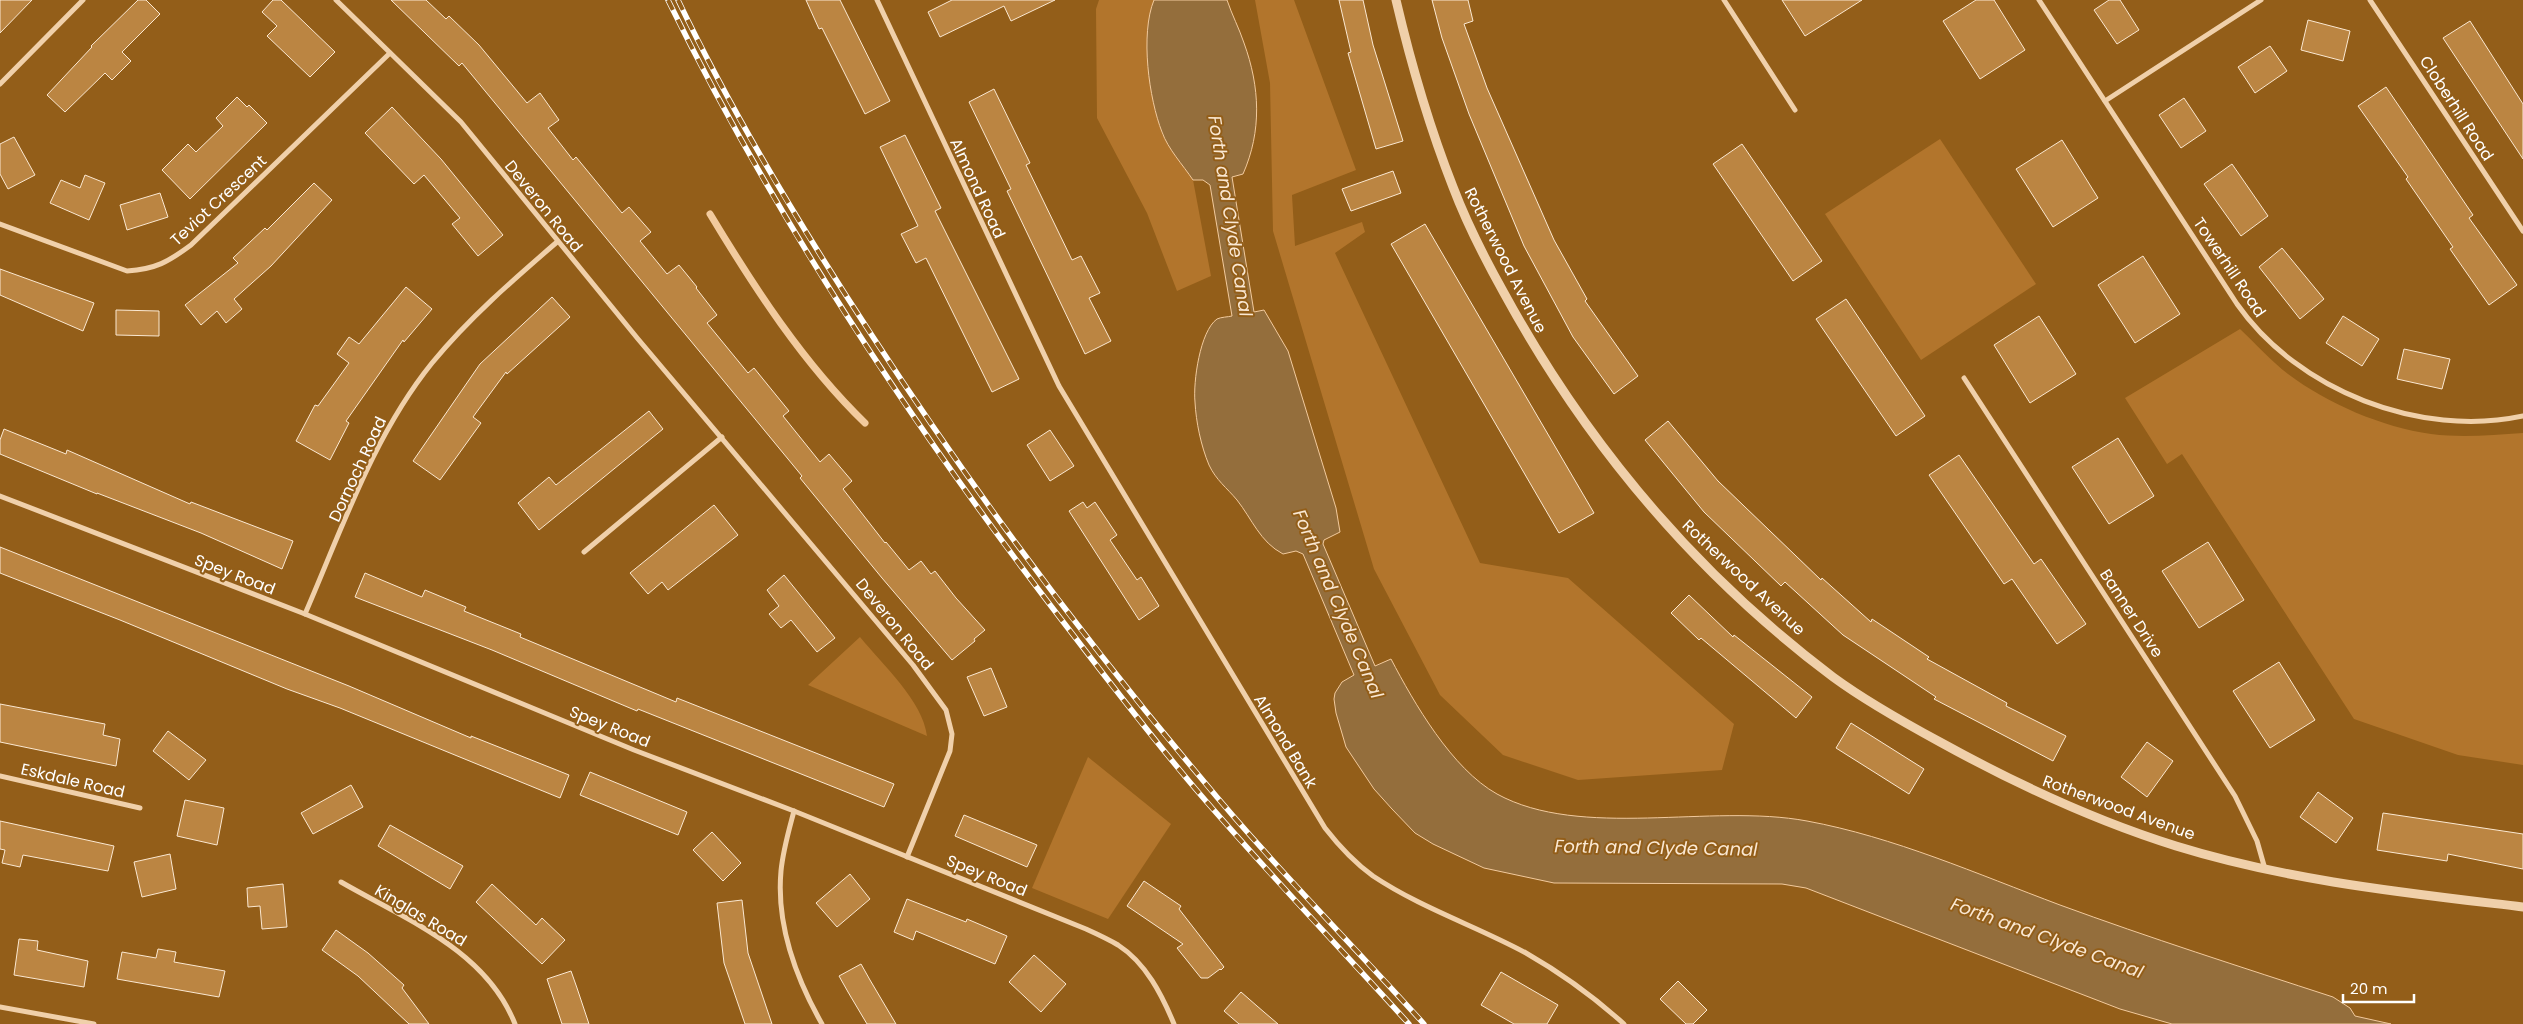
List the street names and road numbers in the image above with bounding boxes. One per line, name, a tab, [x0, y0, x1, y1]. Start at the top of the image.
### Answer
street label: Cloberhill Road	[2414, 51, 2499, 165]
street label: Almond Road	[944, 134, 1011, 242]
street label: Teviot Crescent	[165, 150, 272, 251]
street label: Deveron Road	[499, 155, 588, 257]
street label: Rotherwood Avenue	[1459, 183, 1552, 337]
street label: Towerhill Road	[2188, 213, 2272, 322]
street label: Dornoch Road	[323, 413, 392, 526]
street label: Rotherwood Avenue	[1677, 514, 1810, 641]
street label: Spey Road	[191, 548, 279, 600]
street label: Banner Drive	[2094, 564, 2169, 662]
street label: Deveron Road	[850, 573, 939, 675]
street label: Almond Bank	[1248, 690, 1323, 793]
street label: Spey Road	[566, 700, 654, 753]
street label: Eskdale Road	[19, 757, 127, 804]
street label: Rotherwood Avenue	[2039, 769, 2198, 846]
street label: Spey Road	[943, 849, 1031, 902]
street label: Kinglas Road	[370, 879, 471, 952]

